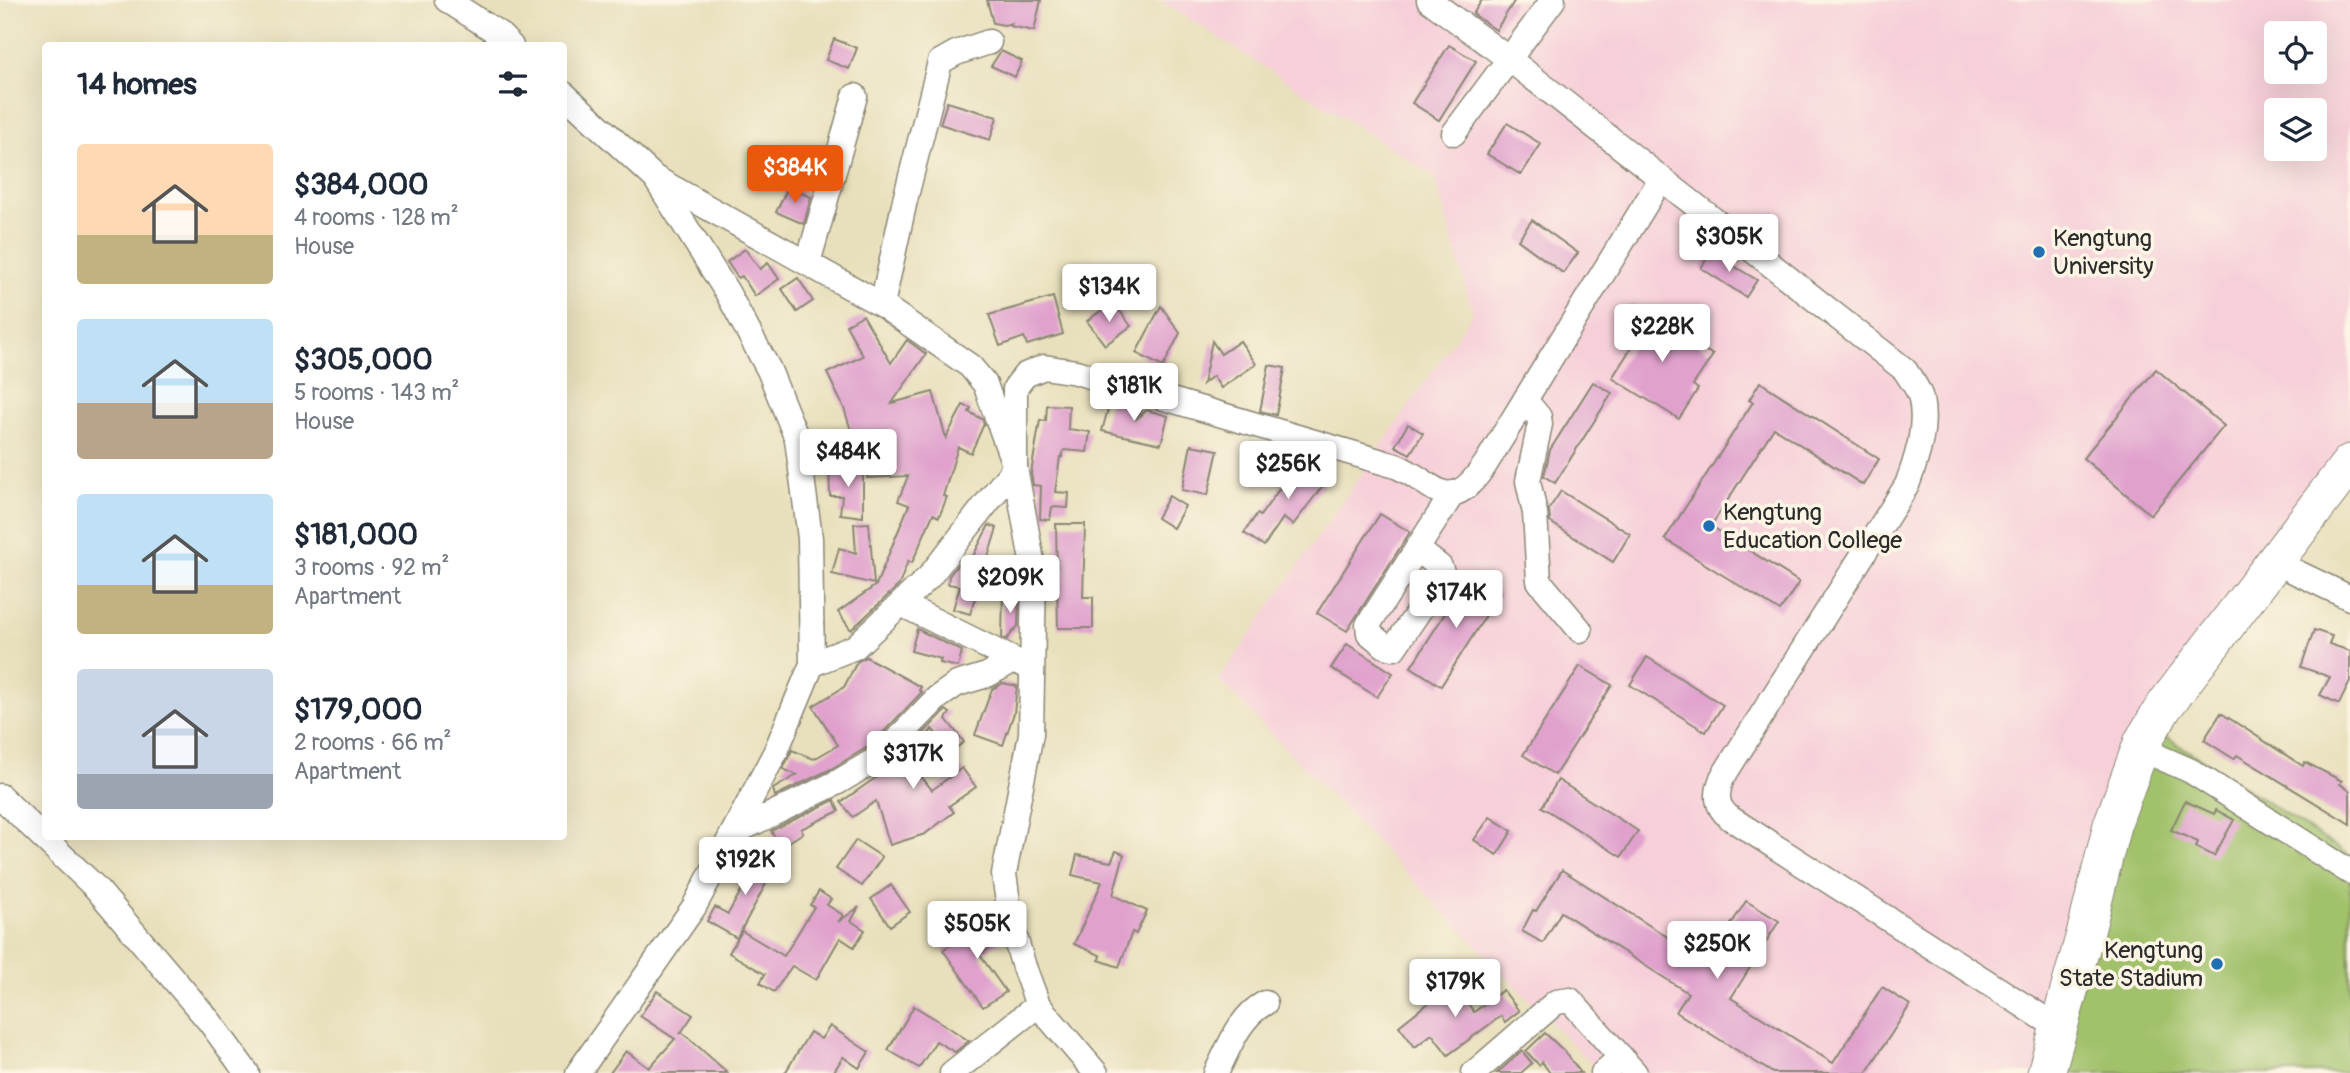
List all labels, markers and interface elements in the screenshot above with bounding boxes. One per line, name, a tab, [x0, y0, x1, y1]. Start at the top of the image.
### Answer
map controls	[2264, 21, 2327, 161]
button: locate	[2264, 21, 2327, 84]
icon: filters	[494, 65, 532, 103]
text: 14 homes	[77, 66, 197, 103]
button: layers	[2264, 98, 2327, 161]
pin: $384K	[746, 146, 844, 205]
text: $384K	[763, 153, 827, 182]
text: $384,000	[294, 166, 429, 203]
icon: home	[133, 172, 217, 256]
text: 4 rooms · 128 m²	[294, 203, 459, 232]
pin: $305K	[1680, 215, 1778, 274]
text: $305K	[1695, 222, 1763, 251]
place label: Kengtung University	[2053, 224, 2154, 281]
text: House	[294, 232, 354, 261]
marker: Kengtung University	[2031, 244, 2047, 260]
pin: $134K	[1060, 264, 1158, 324]
text: $134K	[1078, 272, 1140, 301]
pin: $228K	[1613, 304, 1711, 364]
text: $228K	[1630, 312, 1694, 341]
text: $305,000	[294, 341, 433, 378]
icon: home	[133, 347, 217, 431]
pin: $181K	[1085, 364, 1183, 423]
text: $181K	[1106, 371, 1162, 400]
text: 5 rooms · 143 m²	[294, 378, 459, 407]
text: House	[294, 407, 354, 436]
pin: $484K	[799, 430, 897, 489]
text: $484K	[816, 437, 880, 466]
pin: $256K	[1239, 442, 1337, 501]
text: $256K	[1255, 449, 1321, 478]
place label: Kengtung Education College	[1723, 498, 1902, 555]
text: $181,000	[294, 516, 418, 553]
marker: Kengtung Education College	[1701, 518, 1717, 534]
icon: home	[133, 522, 217, 606]
text: 3 rooms · 92 m²	[294, 553, 449, 582]
pin: $209K	[961, 556, 1059, 615]
text: $209K	[977, 563, 1043, 592]
pin: $174K	[1407, 570, 1505, 630]
text: $174K	[1426, 578, 1486, 607]
text: Apartment	[294, 582, 401, 611]
text: $179,000	[294, 691, 422, 728]
icon: home	[133, 697, 217, 781]
text: 2 rooms · 66 m²	[294, 728, 451, 757]
pin: $317K	[864, 732, 962, 791]
text: $317K	[883, 739, 943, 768]
text: Apartment	[294, 757, 401, 786]
pin: $192K	[696, 838, 794, 897]
text: $192K	[715, 845, 775, 874]
pin: $505K	[928, 902, 1026, 961]
text: $505K	[944, 909, 1010, 938]
pin: $250K	[1668, 922, 1766, 981]
text: $250K	[1683, 929, 1751, 958]
place label: Kengtung State Stadium	[2059, 936, 2203, 993]
marker: Kengtung State Stadium	[2209, 956, 2225, 972]
pin: $179K	[1406, 960, 1504, 1019]
text: $179K	[1425, 967, 1485, 996]

